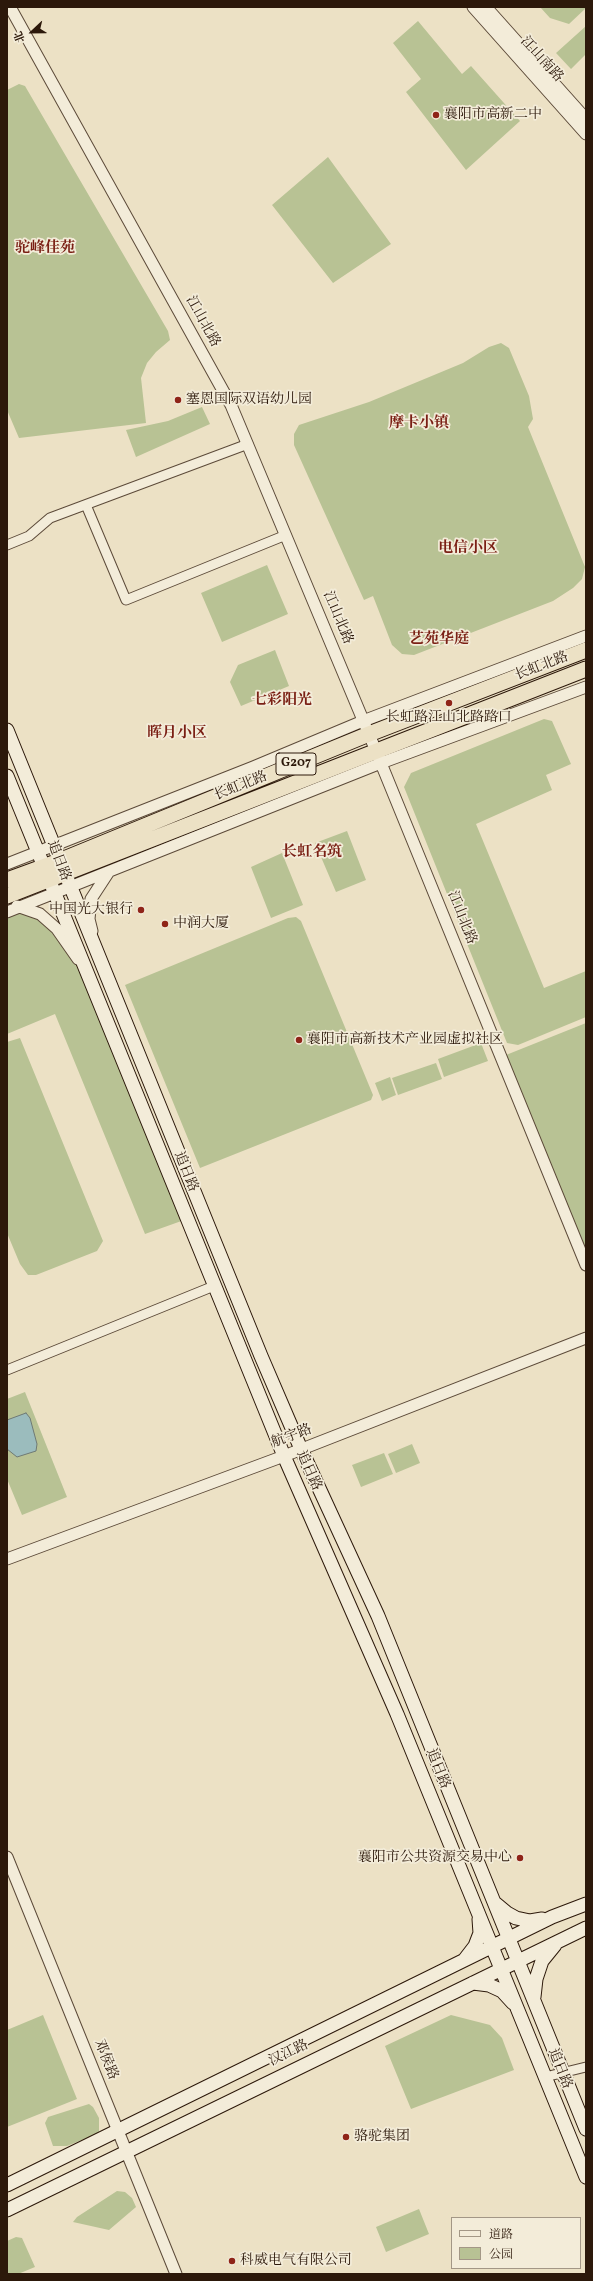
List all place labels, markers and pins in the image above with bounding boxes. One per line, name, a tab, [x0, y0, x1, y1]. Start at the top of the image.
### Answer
place label: 襄阳市高新二中	[444, 107, 542, 123]
marker: 襄阳市高新二中	[431, 110, 441, 120]
place label: 塞恩国际双语幼儿园	[186, 392, 312, 408]
marker: 塞恩国际双语幼儿园	[173, 395, 183, 405]
marker: 长虹路江山北路路口	[444, 698, 454, 708]
place label: 长虹路江山北路路口	[386, 710, 512, 726]
place label: 中国光大银行	[49, 902, 133, 918]
marker: 中国光大银行	[136, 905, 146, 915]
place label: 中润大厦	[173, 916, 229, 932]
marker: 中润大厦	[160, 919, 170, 929]
place label: 襄阳市高新技术产业园虚拟社区	[307, 1032, 503, 1048]
marker: 襄阳市高新技术产业园虚拟社区	[294, 1035, 304, 1045]
place label: 襄阳市公共资源交易中心	[358, 1850, 512, 1866]
marker: 襄阳市公共资源交易中心	[515, 1853, 525, 1863]
place label: 骆驼集团	[354, 2129, 410, 2145]
marker: 骆驼集团	[341, 2132, 351, 2142]
place label: 科威电气有限公司	[240, 2253, 352, 2269]
marker: 科威电气有限公司	[227, 2256, 237, 2266]

